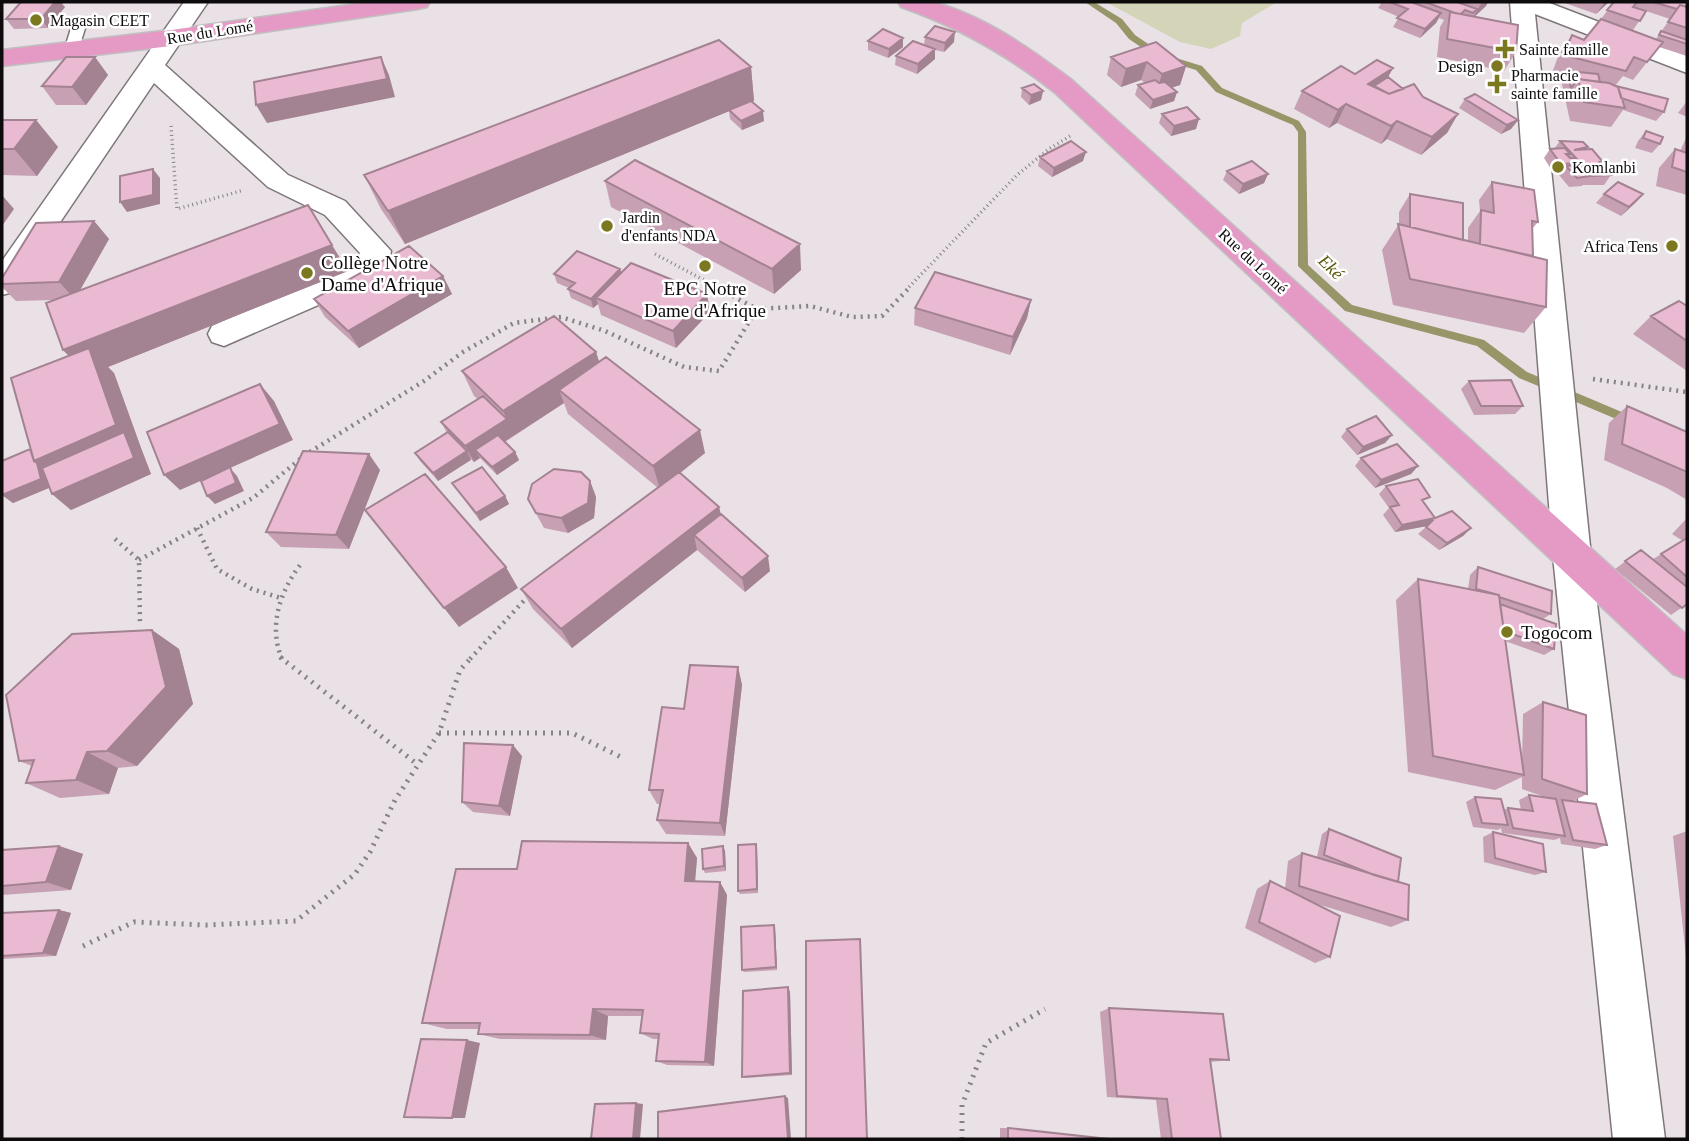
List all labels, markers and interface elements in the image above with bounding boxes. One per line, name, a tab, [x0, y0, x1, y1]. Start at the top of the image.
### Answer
marker: Magasin CEET	[28, 12, 44, 28]
place label: Magasin CEET	[50, 12, 149, 30]
street label: Rue du Lomé	[166, 17, 254, 47]
marker: Sainte famille	[1497, 41, 1513, 57]
place label: Sainte famille	[1519, 41, 1608, 58]
place label: Design	[1438, 58, 1483, 76]
marker: Design	[1489, 58, 1505, 74]
place label: Pharmacie sainte famille	[1511, 67, 1598, 102]
marker: Pharmacie sainte famille	[1489, 76, 1505, 92]
marker: Komlanbi	[1550, 159, 1566, 175]
place label: Komlanbi	[1572, 159, 1637, 176]
place label: Jardin d'enfants NDA	[621, 209, 717, 244]
marker: Jardin d'enfants NDA	[599, 218, 615, 234]
street label: Rue du Lomé	[1215, 225, 1291, 297]
place label: Africa Tens	[1583, 238, 1658, 255]
marker: Africa Tens	[1664, 238, 1680, 254]
water label: Eké	[1314, 250, 1348, 284]
place label: Collège Notre Dame d'Afrique	[321, 252, 443, 295]
marker: EPC Notre Dame d'Afrique	[697, 258, 713, 274]
marker: Collège Notre Dame d'Afrique	[299, 265, 315, 281]
place label: EPC Notre Dame d'Afrique	[644, 278, 766, 321]
place label: Togocom	[1521, 622, 1593, 643]
marker: Togocom	[1499, 624, 1515, 640]

